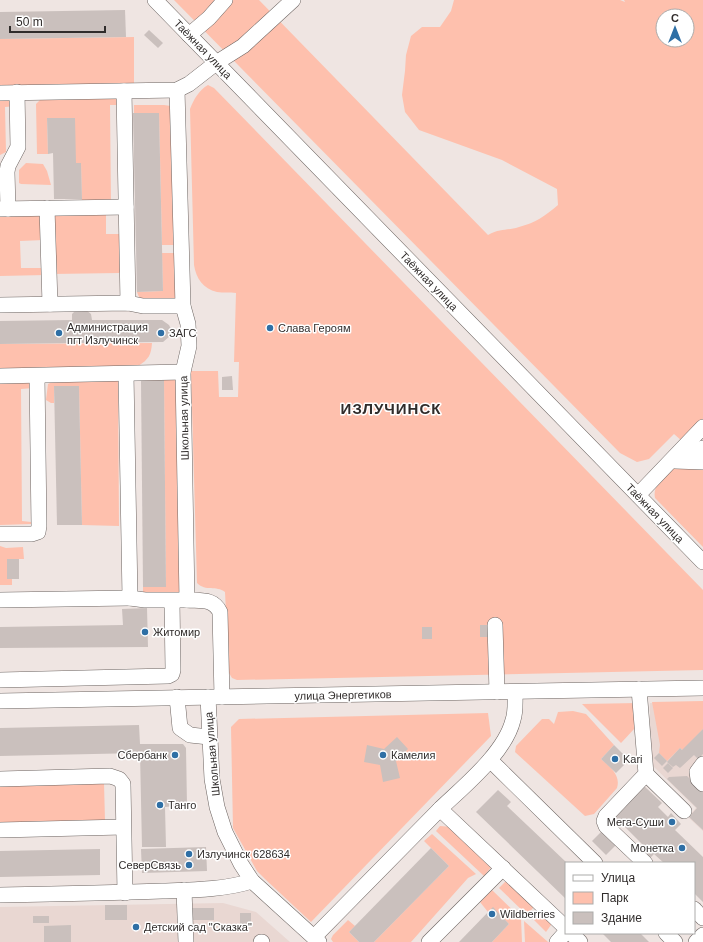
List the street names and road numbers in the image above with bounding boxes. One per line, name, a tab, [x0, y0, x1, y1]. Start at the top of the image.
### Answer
street label: Таёжная улица	[172, 17, 235, 82]
street label: Таёжная улица	[398, 249, 461, 314]
street label: Школьная улица	[177, 375, 191, 460]
street label: Таёжная улица	[624, 481, 687, 546]
street label: улица Энергетиков	[294, 688, 392, 702]
street label: Школьная улица	[202, 711, 222, 797]

